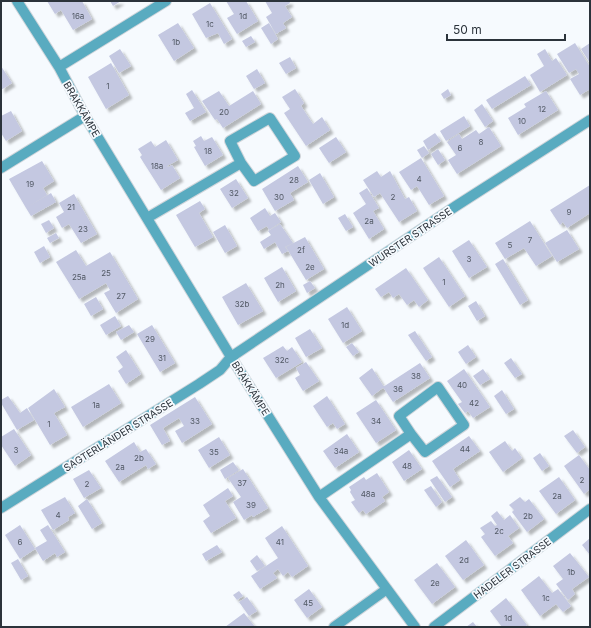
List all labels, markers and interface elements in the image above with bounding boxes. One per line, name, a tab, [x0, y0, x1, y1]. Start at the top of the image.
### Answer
house number: 16a	[72, 11, 84, 21]
house number: 1d	[239, 11, 247, 21]
scale bar	[447, 16, 565, 42]
house number: 1c	[206, 19, 214, 29]
text: 50 m	[453, 22, 482, 37]
house number: 1b	[172, 37, 180, 47]
street label: BRAKKÄMPE	[61, 79, 103, 139]
house number: 1	[106, 81, 110, 91]
house number: 12	[538, 104, 546, 114]
house number: 20	[219, 107, 229, 117]
house number: 10	[518, 116, 526, 126]
house number: 8	[479, 137, 484, 147]
house number: 6	[458, 143, 463, 153]
house number: 18	[204, 146, 212, 156]
house number: 18a	[151, 161, 163, 171]
house number: 4	[416, 174, 422, 184]
house number: 28	[289, 175, 299, 185]
house number: 19	[26, 179, 34, 189]
house number: 32	[229, 188, 239, 198]
house number: 30	[274, 192, 284, 202]
house number: 2	[391, 192, 396, 202]
house number: 21	[67, 202, 75, 212]
street label: WURSTER STRASSE	[366, 205, 454, 269]
house number: 9	[567, 207, 572, 217]
house number: 2a	[364, 216, 374, 226]
house number: 23	[78, 224, 88, 234]
house number: 7	[528, 235, 533, 245]
house number: 5	[508, 240, 513, 250]
house number: 2f	[297, 245, 305, 255]
house number: 3	[467, 254, 472, 264]
house number: 2e	[305, 262, 315, 272]
house number: 25	[101, 268, 111, 278]
house number: 25a	[72, 272, 86, 282]
house number: 1	[442, 277, 446, 287]
house number: 2h	[275, 280, 285, 290]
house number: 27	[116, 291, 126, 301]
house number: 32b	[235, 299, 249, 309]
house number: 1d	[341, 320, 349, 330]
house number: 29	[145, 334, 155, 344]
house number: 31	[158, 353, 166, 363]
house number: 32c	[275, 355, 290, 365]
street label: BRAKKÄMPE	[230, 359, 272, 417]
house number: 38	[411, 371, 421, 381]
house number: 40	[457, 380, 467, 390]
house number: 36	[393, 384, 403, 394]
street label: SAGTERLÄNDER STRASSE	[61, 396, 175, 474]
house number: 42	[469, 398, 479, 408]
house number: 1a	[92, 400, 100, 410]
house number: 33	[190, 416, 200, 426]
house number: 34	[371, 416, 381, 426]
house number: 1	[47, 419, 51, 429]
house number: 44	[460, 444, 470, 454]
house number: 3	[14, 445, 19, 455]
house number: 34a	[334, 446, 348, 456]
house number: 35	[209, 447, 219, 457]
house number: 2b	[134, 453, 144, 463]
house number: 48	[402, 461, 412, 471]
house number: 2a	[115, 462, 125, 472]
house number: 2	[580, 475, 585, 485]
house number: 37	[237, 478, 247, 488]
house number: 2	[85, 479, 90, 489]
house number: 48a	[361, 489, 375, 499]
house number: 2a	[552, 491, 562, 501]
house number: 39	[246, 500, 256, 510]
house number: 4	[55, 510, 61, 520]
house number: 2b	[523, 511, 533, 521]
house number: 2c	[494, 526, 504, 536]
street label: HADELER STRASSE	[471, 535, 553, 601]
house number: 6	[18, 537, 23, 547]
house number: 41	[276, 537, 284, 547]
house number: 2d	[459, 555, 469, 565]
house number: 1b	[567, 567, 575, 577]
house number: 2e	[430, 578, 440, 588]
house number: 1c	[542, 593, 550, 603]
house number: 45	[303, 598, 313, 608]
house number: 1d	[504, 613, 512, 623]

